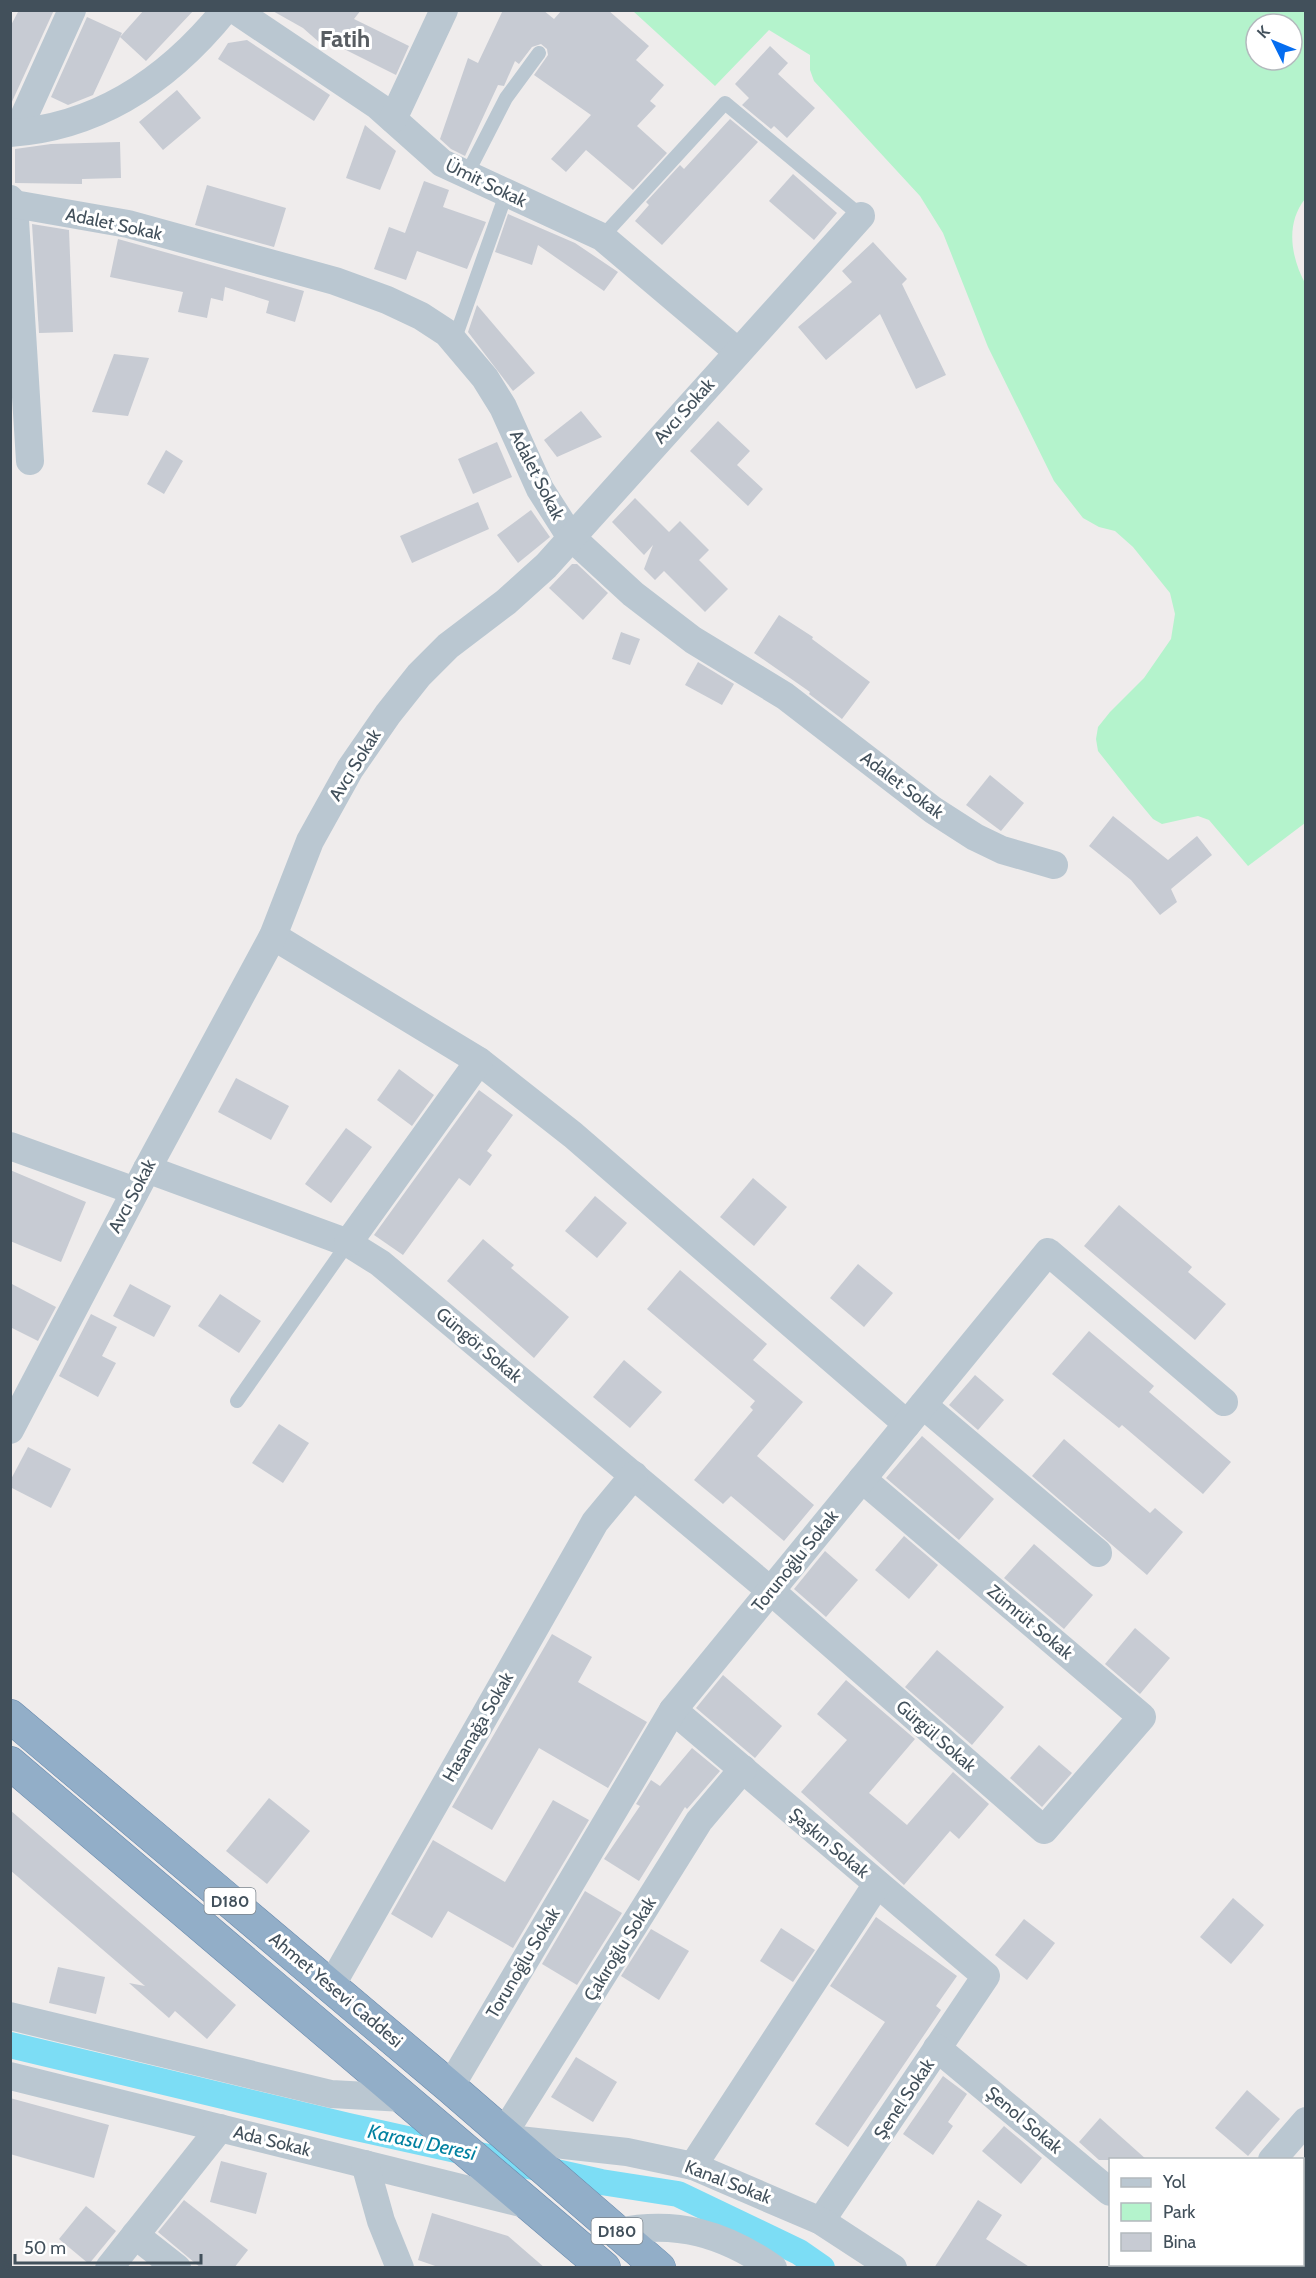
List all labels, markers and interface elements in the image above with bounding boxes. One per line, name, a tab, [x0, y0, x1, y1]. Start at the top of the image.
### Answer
north arrow	[1244, 12, 1304, 72]
text: K	[1253, 22, 1274, 42]
district label: Fatih	[320, 24, 370, 53]
street label: Ümit Sokak	[442, 154, 531, 212]
street label: Adalet Sokak	[64, 203, 165, 245]
street label: Avcı Sokak	[649, 373, 720, 448]
street label: Adalet Sokak	[505, 426, 569, 525]
street label: Avcı Sokak	[324, 724, 386, 805]
street label: Adalet Sokak	[856, 747, 949, 824]
street label: Avcı Sokak	[103, 1155, 161, 1237]
street label: Güngör Sokak	[432, 1303, 527, 1388]
street label: Torunoğlu Sokak	[747, 1505, 843, 1616]
street label: Zümrüt Sokak	[983, 1580, 1078, 1665]
street label: Hasanağa Sokak	[438, 1668, 519, 1786]
street label: Gürgül Sokak	[892, 1695, 981, 1777]
street label: Şaşkın Sokak	[785, 1803, 874, 1883]
road number: D180	[204, 1888, 256, 1914]
street label: Çakıroğlu Sokak	[579, 1892, 661, 2005]
street label: Torunoğlu Sokak	[481, 1903, 565, 2022]
street label: Ahmet Yesevi Caddesi	[265, 1928, 407, 2052]
street label: Şenel Sokak	[869, 2054, 939, 2143]
street label: Şenol Sokak	[981, 2082, 1067, 2159]
water label: Karasu Deresi	[366, 2119, 479, 2165]
street label: Ada Sokak	[231, 2121, 314, 2161]
street label: Kanal Sokak	[682, 2155, 775, 2209]
legend	[1109, 2158, 1304, 2266]
text: Yol	[1162, 2171, 1187, 2193]
text: Park	[1163, 2201, 1196, 2223]
road number: D180	[592, 2218, 642, 2244]
scale bar	[15, 2227, 201, 2265]
text: Bina	[1163, 2231, 1197, 2253]
text: 50 m	[24, 2237, 66, 2259]

